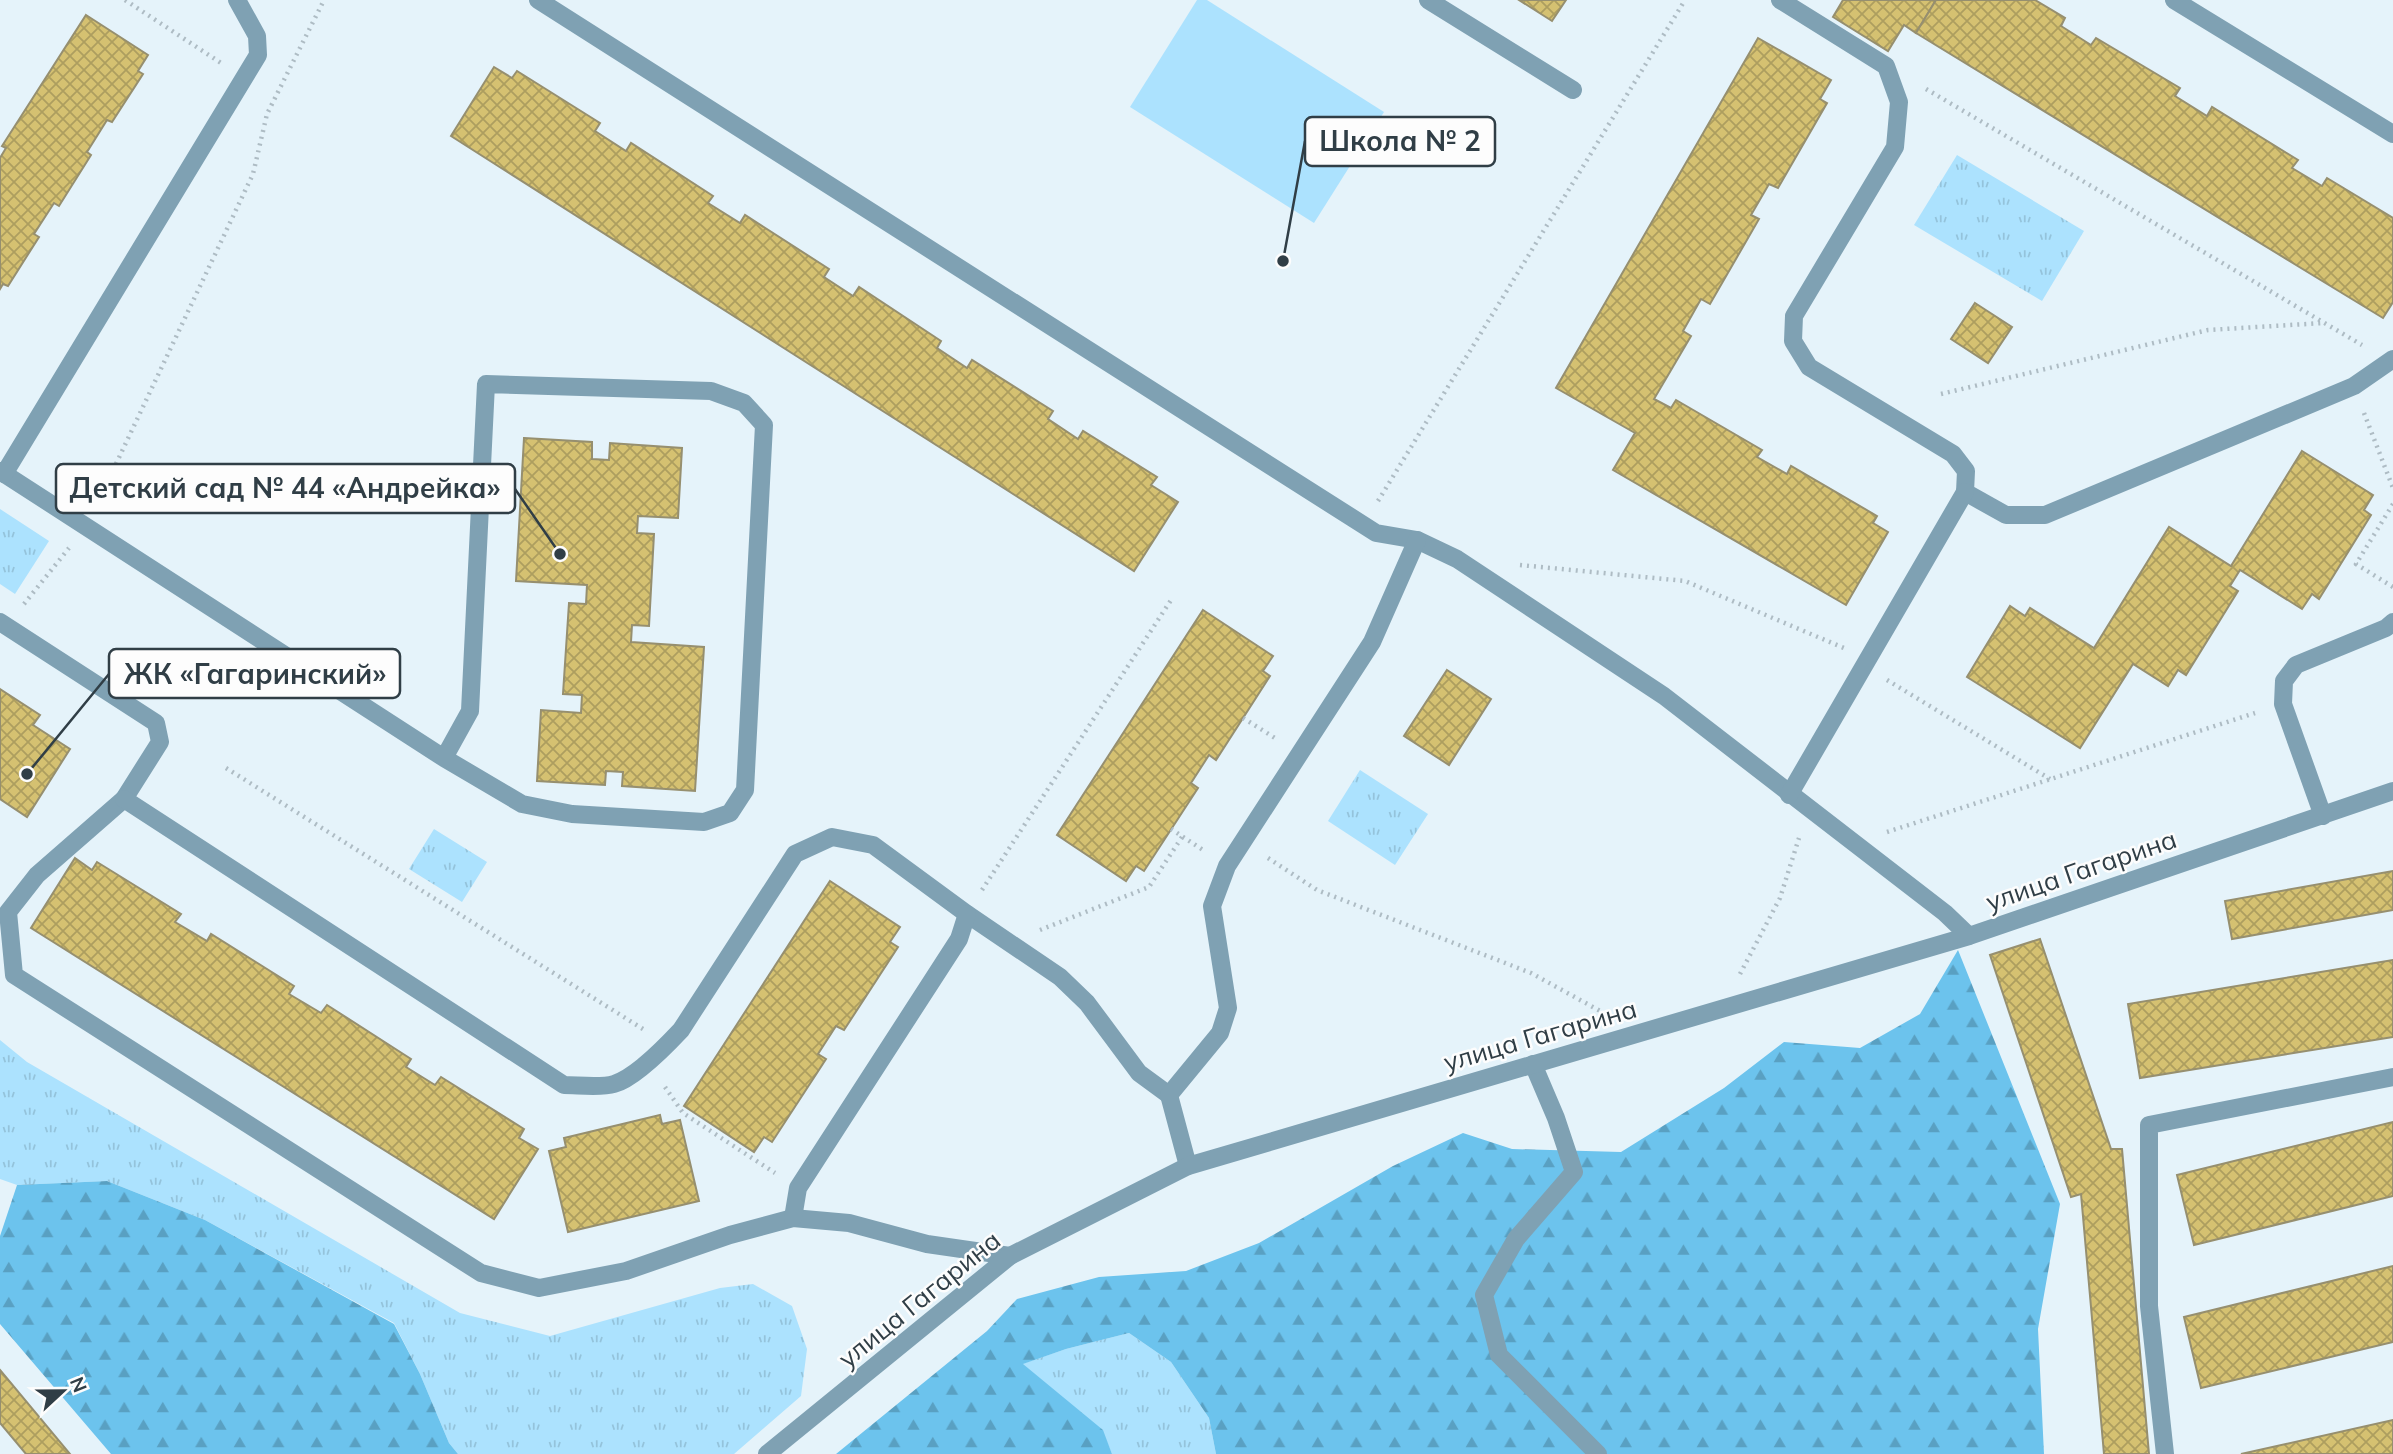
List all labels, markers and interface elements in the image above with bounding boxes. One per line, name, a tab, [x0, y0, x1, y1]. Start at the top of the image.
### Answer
callout: Школа № 2	[1305, 117, 1495, 166]
text: Школа № 2	[1319, 123, 1481, 158]
callout: Детский сад № 44 «Андрейка»	[56, 464, 515, 513]
text: Детский сад № 44 «Андрейка»	[70, 470, 500, 505]
callout: ЖК «Гагаринский»	[109, 649, 400, 698]
text: ЖК «Гагаринский»	[124, 656, 386, 691]
street label: улица Гагарина	[1981, 822, 2181, 918]
street label: улица Гагарина	[1440, 992, 1640, 1078]
street label: улица Гагарина	[831, 1223, 1007, 1375]
north arrow	[28, 1356, 98, 1426]
text: N	[65, 1373, 93, 1396]

